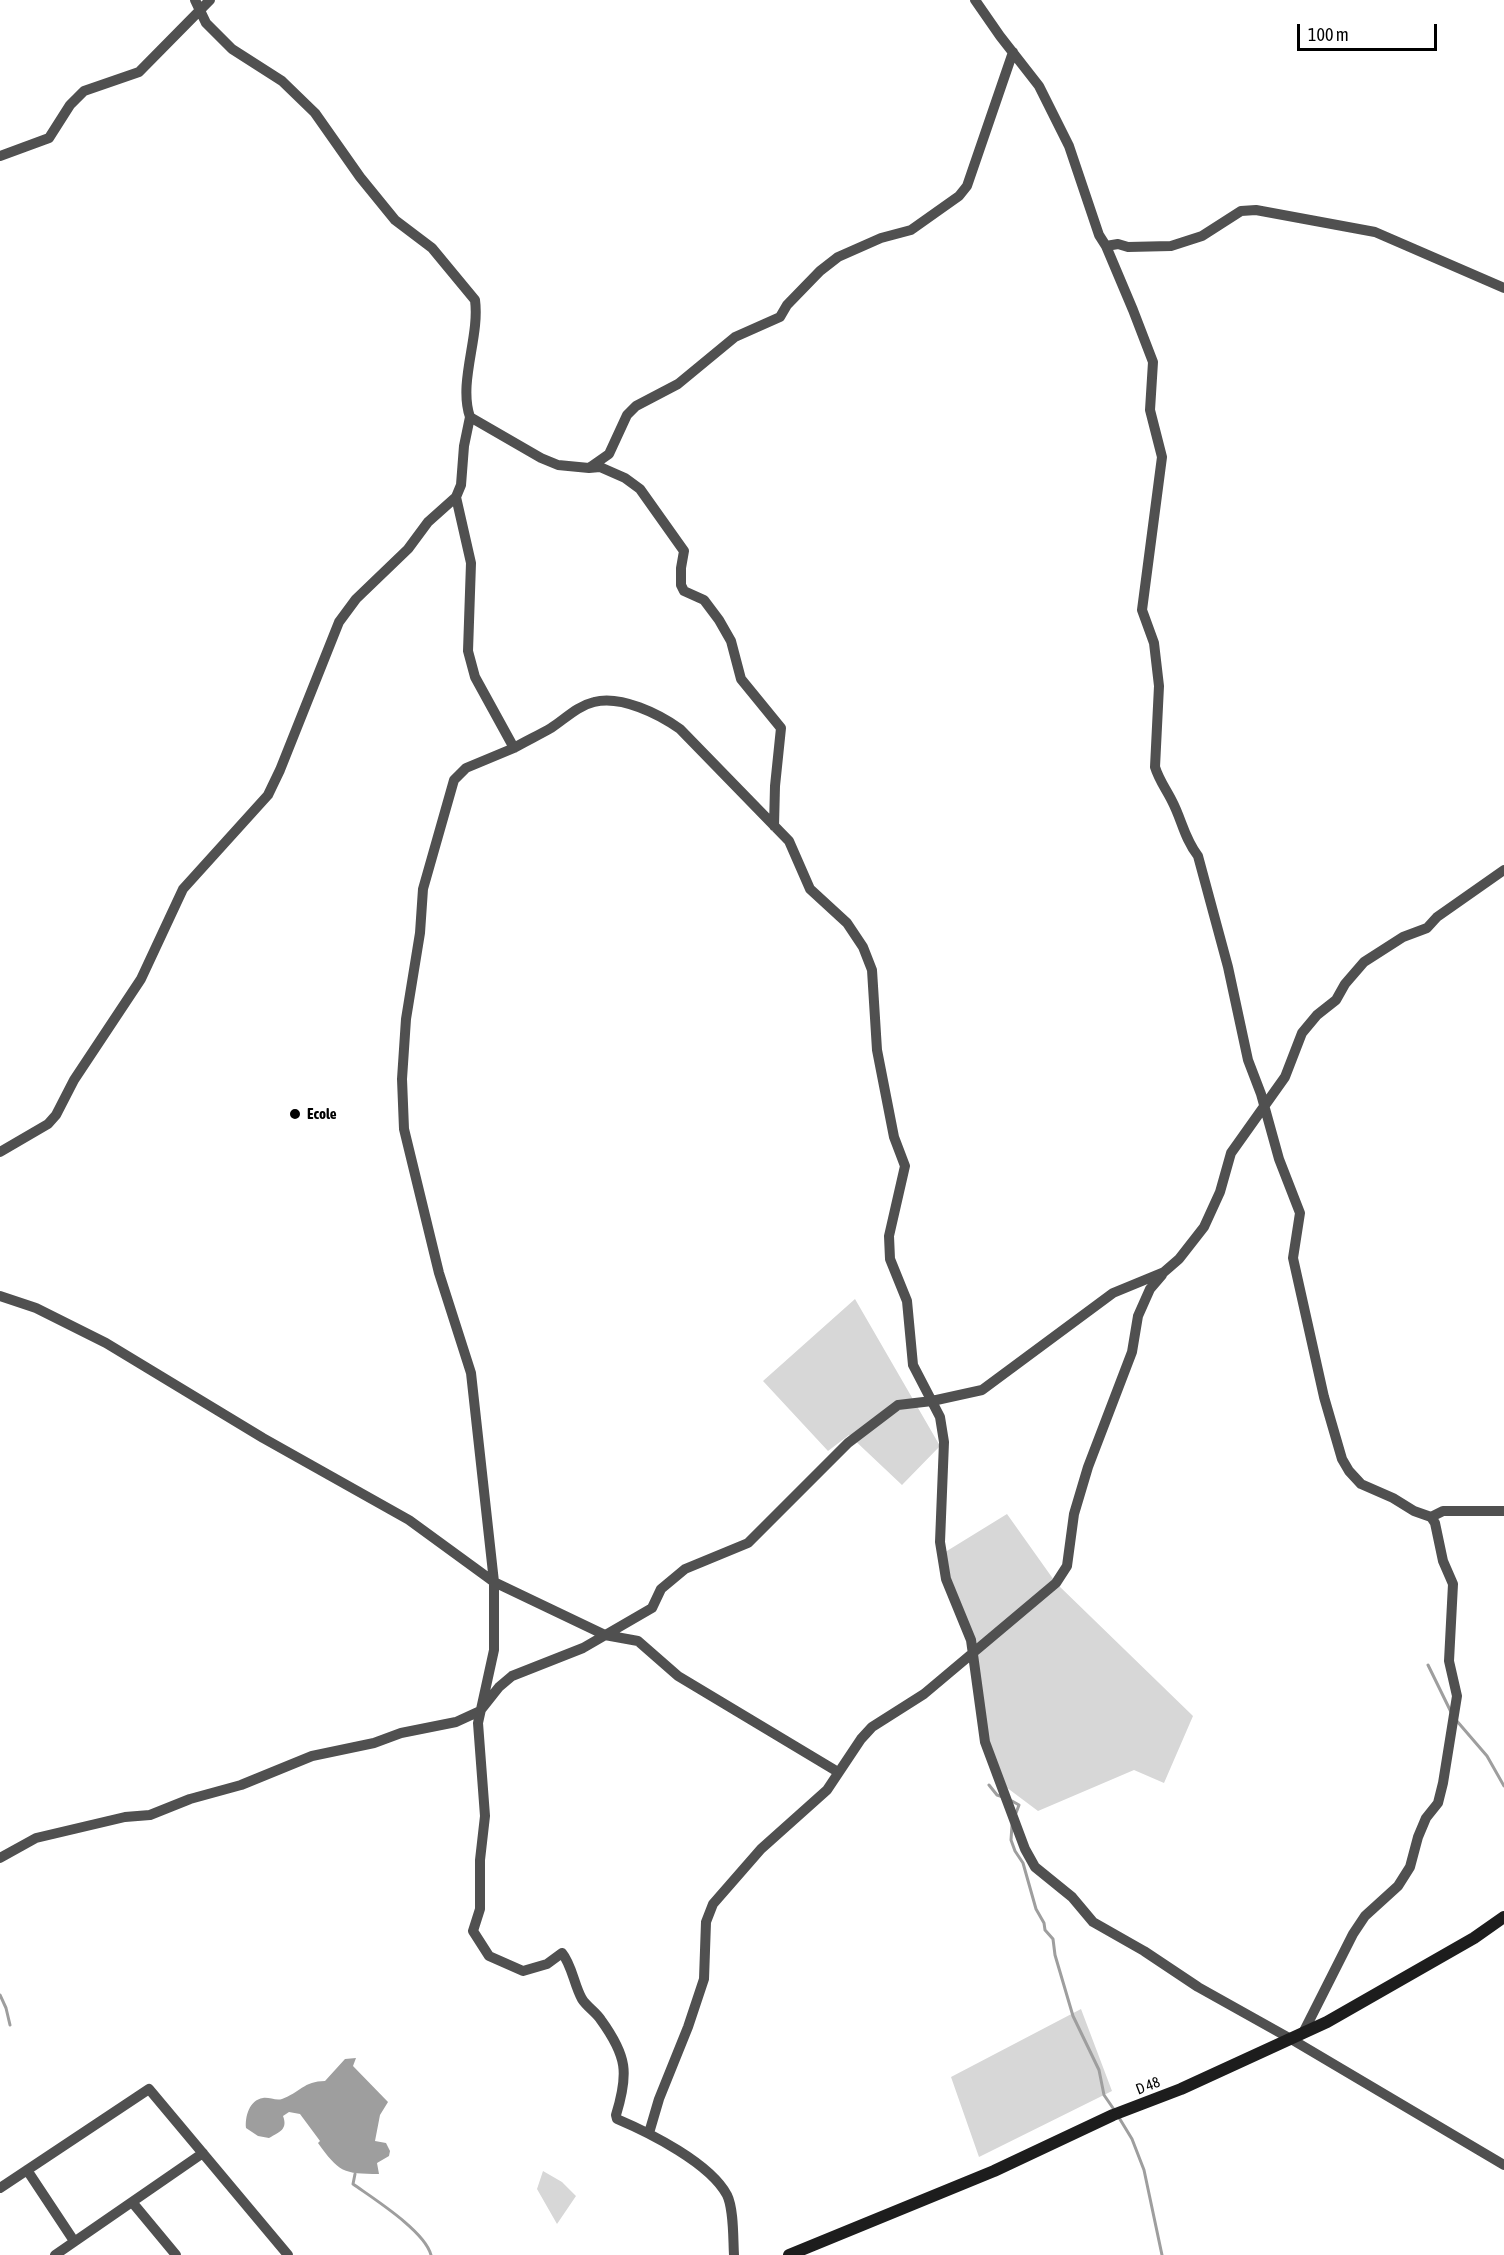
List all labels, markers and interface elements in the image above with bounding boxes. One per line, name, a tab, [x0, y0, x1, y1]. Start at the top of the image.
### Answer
scale bar	[1300, 12, 1440, 50]
text: 100 m	[1308, 24, 1349, 45]
place label: Ecole	[307, 1105, 337, 1123]
marker: Ecole	[288, 1107, 302, 1121]
street label: D 48	[1133, 2073, 1163, 2099]

